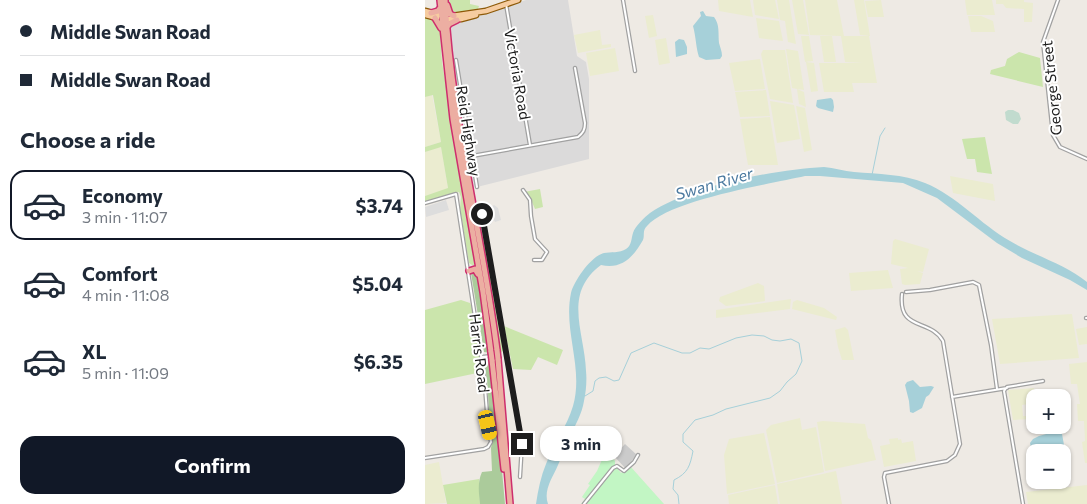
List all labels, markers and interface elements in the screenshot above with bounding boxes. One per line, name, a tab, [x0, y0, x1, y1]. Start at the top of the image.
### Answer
text: Middle Swan Road	[50, 20, 211, 43]
street label: Victoria Road	[501, 27, 535, 121]
street label: George Street	[1037, 40, 1065, 136]
text: Middle Swan Road	[50, 68, 211, 91]
street label: Reid Highway	[453, 84, 485, 178]
text: Choose a ride	[20, 126, 155, 153]
water label: Swan River	[673, 163, 756, 203]
icon: car	[22, 183, 67, 228]
text: Economy	[82, 184, 163, 207]
text: $3.74	[355, 194, 403, 217]
route start	[471, 203, 493, 225]
text: 3 min · 11:07	[82, 207, 168, 226]
icon: car	[22, 261, 67, 306]
text: Comfort	[82, 262, 158, 285]
text: $5.04	[352, 272, 403, 295]
text: 4 min · 11:08	[82, 285, 169, 304]
street label: Harris Road	[466, 312, 494, 394]
icon: car	[22, 339, 67, 384]
text: XL	[82, 340, 107, 363]
text: $6.35	[353, 350, 403, 373]
text: 5 min · 11:09	[82, 363, 169, 382]
map controls	[1026, 389, 1071, 489]
button: +	[1026, 389, 1071, 434]
car	[477, 409, 498, 441]
callout: 3 min	[539, 426, 622, 462]
route end	[511, 433, 533, 455]
text: 3 min	[561, 434, 601, 453]
button: Confirm	[20, 436, 405, 494]
button: −	[1026, 444, 1071, 489]

